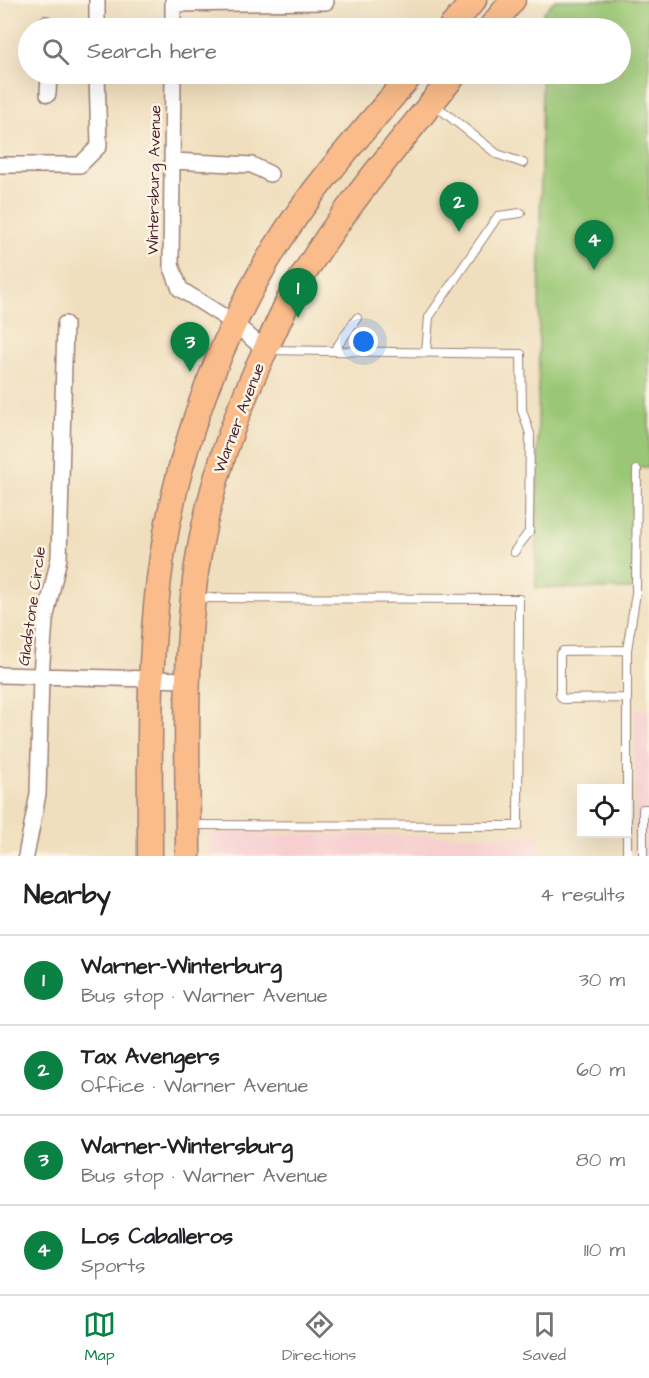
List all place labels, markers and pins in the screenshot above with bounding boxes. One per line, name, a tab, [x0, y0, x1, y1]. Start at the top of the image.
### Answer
pin: 2	[440, 182, 478, 232]
pin: 4	[574, 220, 614, 270]
pin: 1	[278, 268, 318, 318]
pin: 3	[170, 322, 210, 372]

